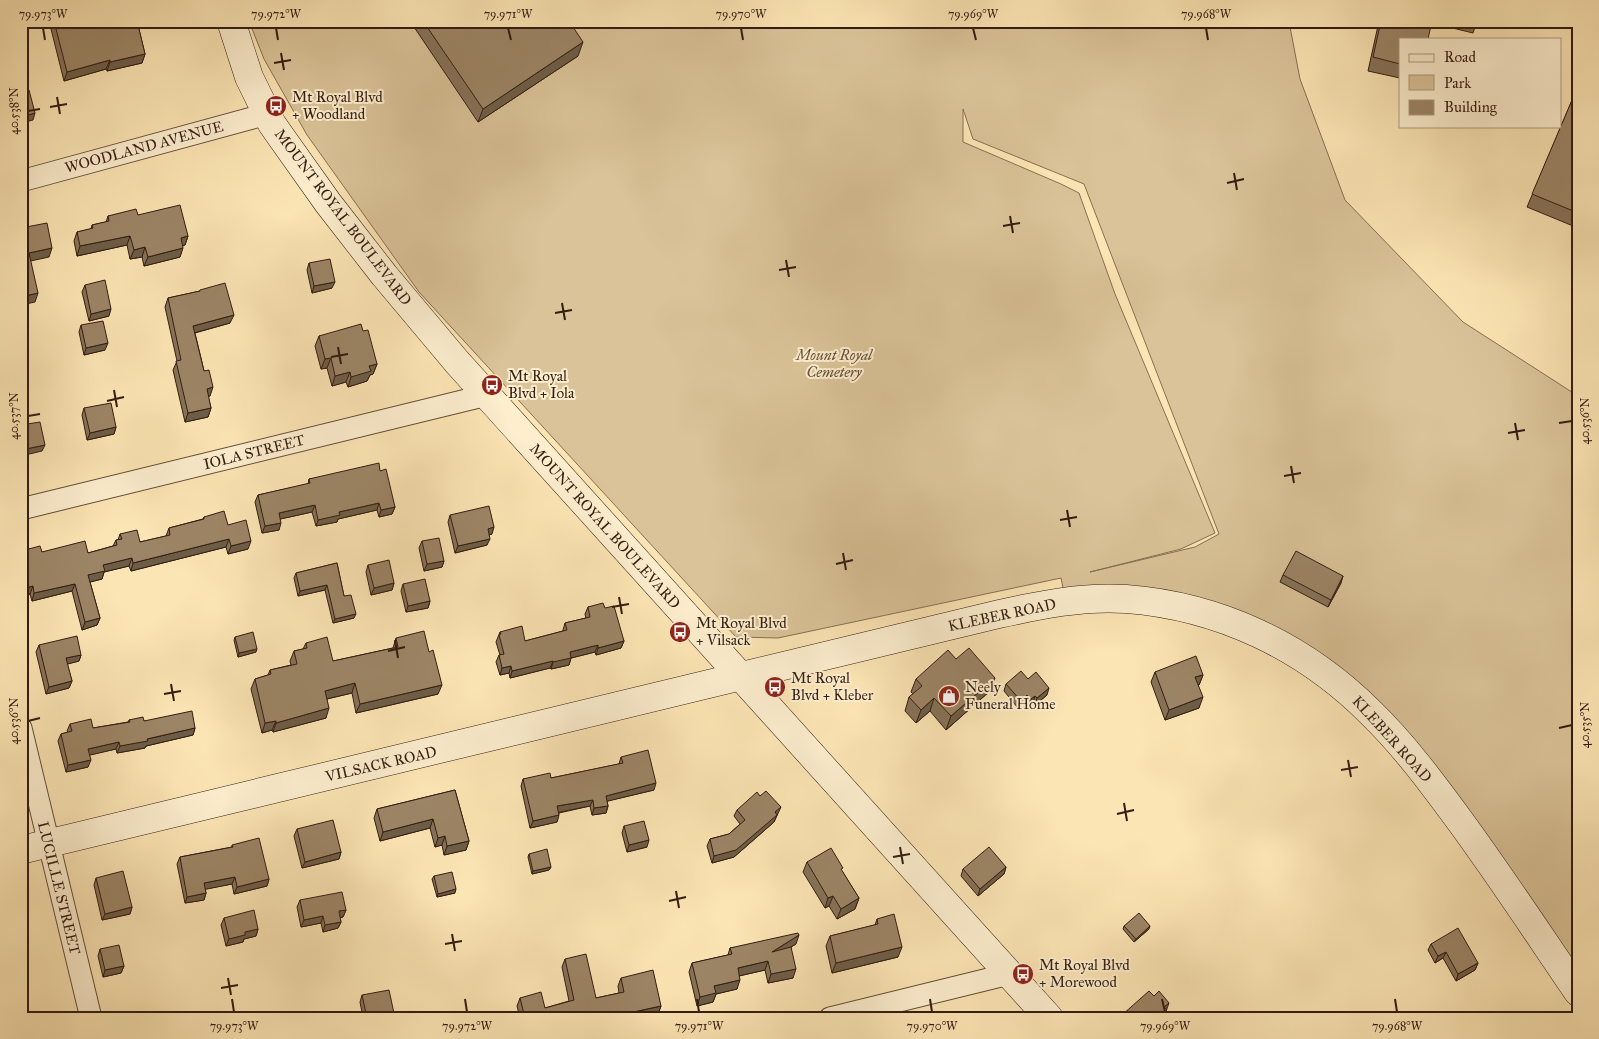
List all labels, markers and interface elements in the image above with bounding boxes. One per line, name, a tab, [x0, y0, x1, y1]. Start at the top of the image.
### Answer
text: 79.973°W	[19, 7, 68, 21]
text: 79.972°W	[251, 7, 302, 21]
text: 79.971°W	[484, 7, 533, 21]
text: 79.970°W	[716, 7, 767, 21]
text: 79.969°W	[948, 7, 999, 21]
text: 79.968°W	[1181, 7, 1232, 21]
legend	[1399, 38, 1562, 128]
text: Road	[1444, 48, 1476, 66]
text: Park	[1444, 74, 1471, 92]
text: 40.538°N	[7, 87, 21, 135]
place label: Mt Royal Blvd + Woodland	[292, 88, 383, 123]
bus stop icon: Mt Royal Blvd + Woodland	[264, 94, 288, 118]
text: Building	[1444, 98, 1498, 116]
street label: WOODLAND AVENUE	[63, 117, 225, 177]
street label: MOUNT ROYAL BOULEVARD	[271, 125, 415, 309]
park label: Mount Royal Cemetery	[794, 346, 874, 381]
place label: Mt Royal Blvd + Iola	[508, 367, 575, 402]
bus stop icon: Mt Royal Blvd + Iola	[480, 373, 504, 397]
text: 40.537°N	[7, 392, 21, 440]
text: 40.536°N	[1578, 397, 1592, 445]
street label: IOLA STREET	[202, 431, 306, 473]
street label: MOUNT ROYAL BOULEVARD	[526, 440, 684, 613]
street label: KLEBER ROAD	[946, 595, 1058, 635]
place label: Mt Royal Blvd + Vilsack	[696, 614, 787, 649]
bus stop icon: Mt Royal Blvd + Vilsack	[668, 620, 692, 644]
place label: Mt Royal Blvd + Kleber	[791, 669, 874, 704]
bus stop icon: Mt Royal Blvd + Kleber	[763, 675, 787, 699]
place label: Neely Funeral Home	[965, 678, 1055, 713]
shop icon: Neely Funeral Home	[937, 684, 961, 708]
street label: KLEBER ROAD	[1348, 692, 1436, 786]
text: 40.536°N	[7, 697, 21, 745]
text: 40.535°N	[1578, 702, 1592, 748]
street label: VILSACK ROAD	[323, 742, 439, 786]
street label: LUCILLE STREET	[34, 820, 84, 956]
place label: Mt Royal Blvd + Morewood	[1039, 956, 1130, 991]
bus stop icon: Mt Royal Blvd + Morewood	[1011, 962, 1035, 986]
text: 79.973°W	[210, 1019, 259, 1033]
text: 79.972°W	[442, 1019, 493, 1033]
text: 79.971°W	[675, 1019, 724, 1033]
text: 79.970°W	[907, 1019, 958, 1033]
text: 79.969°W	[1140, 1019, 1191, 1033]
text: 79.968°W	[1372, 1019, 1423, 1033]

